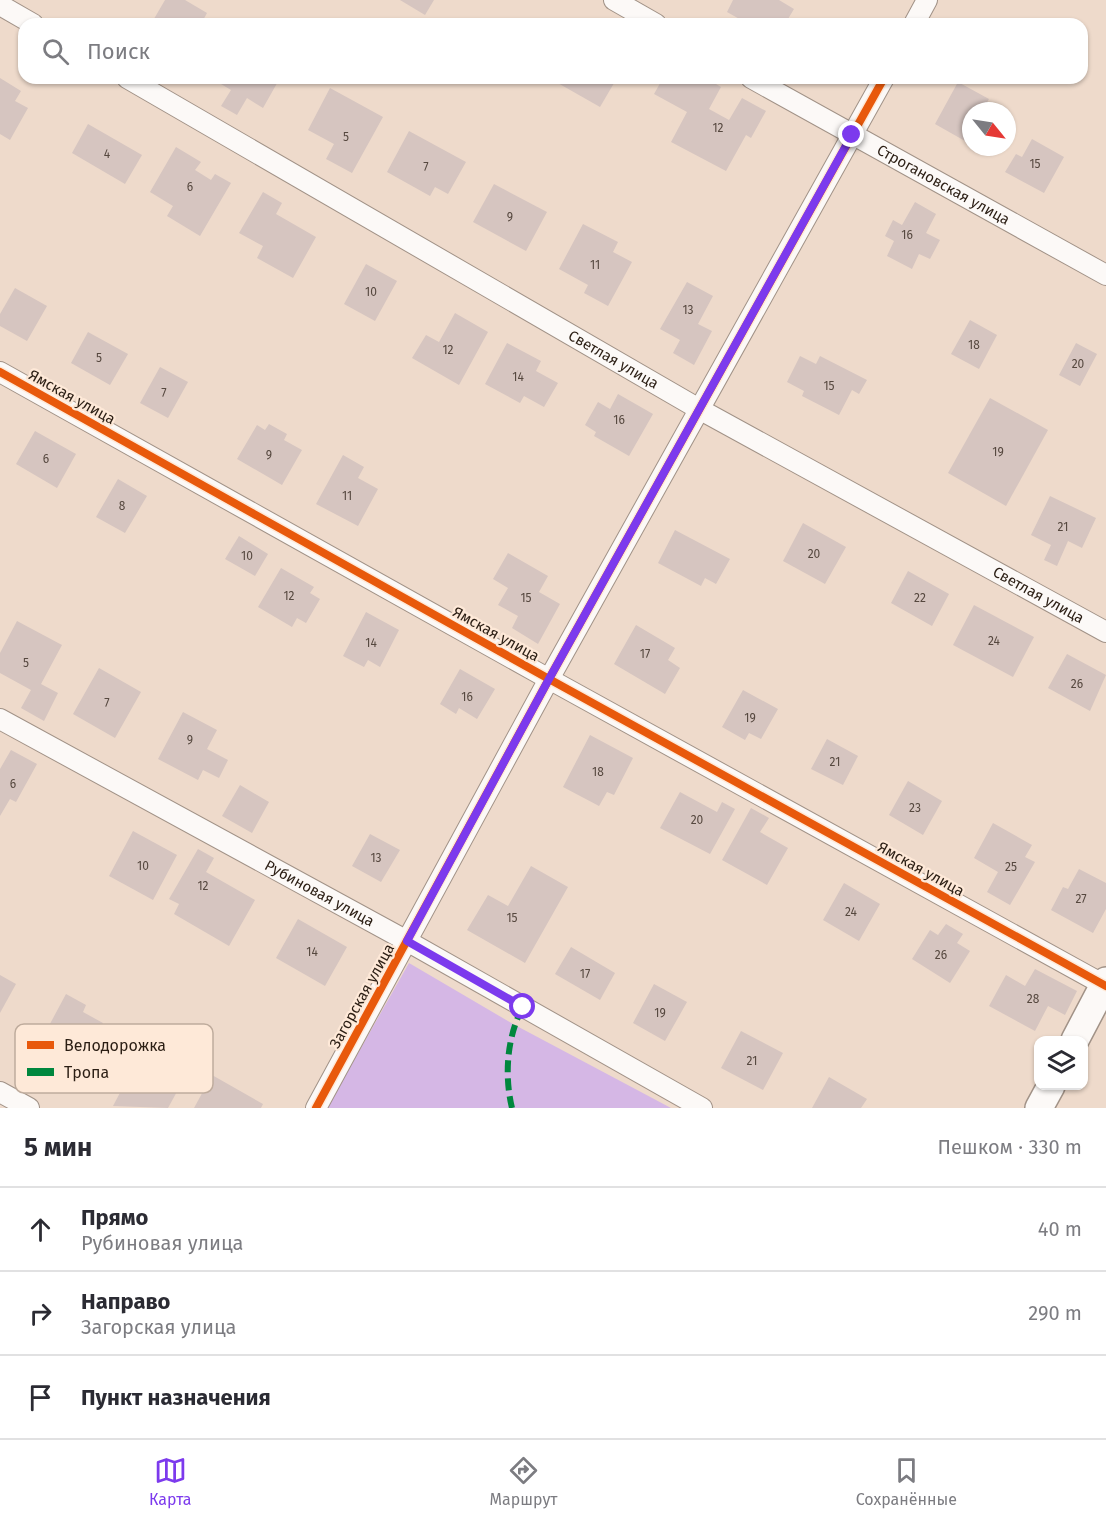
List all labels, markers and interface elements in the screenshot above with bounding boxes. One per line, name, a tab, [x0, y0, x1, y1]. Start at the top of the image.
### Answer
search box	[18, 18, 1088, 84]
icon: search	[39, 35, 72, 68]
text: Поиск	[87, 38, 150, 65]
north arrow	[962, 102, 1016, 156]
house number: 12	[712, 121, 724, 135]
route end	[838, 121, 864, 147]
house number: 5	[343, 130, 349, 144]
street label: Строгановская улица	[874, 141, 1013, 229]
house number: 4	[104, 147, 111, 161]
house number: 15	[1029, 157, 1041, 171]
house number: 7	[423, 160, 429, 174]
house number: 6	[187, 180, 193, 194]
house number: 9	[507, 210, 513, 224]
house number: 16	[901, 228, 913, 242]
house number: 11	[590, 258, 600, 272]
house number: 10	[365, 285, 377, 299]
house number: 13	[682, 303, 694, 317]
street label: Светлая улица	[565, 326, 662, 393]
house number: 18	[968, 338, 980, 352]
house number: 12	[442, 343, 454, 357]
house number: 5	[96, 351, 102, 365]
house number: 20	[1072, 357, 1085, 371]
street label: Ямская улица	[26, 366, 118, 428]
house number: 14	[512, 370, 524, 384]
house number: 15	[823, 379, 835, 393]
house number: 7	[161, 386, 167, 400]
house number: 16	[613, 413, 625, 427]
house number: 19	[992, 445, 1004, 459]
house number: 9	[266, 448, 272, 462]
house number: 6	[43, 452, 49, 466]
house number: 11	[342, 489, 352, 503]
house number: 8	[119, 499, 126, 513]
house number: 21	[1058, 520, 1068, 534]
house number: 20	[808, 547, 821, 561]
house number: 10	[241, 549, 253, 563]
street label: Светлая улица	[990, 563, 1087, 627]
house number: 12	[283, 589, 295, 603]
house number: 15	[520, 591, 532, 605]
house number: 22	[914, 591, 926, 605]
street label: Ямская улица	[450, 603, 542, 665]
house number: 24	[988, 634, 1001, 648]
house number: 14	[365, 636, 377, 650]
house number: 17	[640, 647, 650, 661]
house number: 5	[23, 656, 29, 670]
house number: 26	[1071, 677, 1083, 691]
house number: 16	[461, 690, 473, 704]
house number: 7	[104, 696, 110, 710]
house number: 19	[744, 711, 756, 725]
house number: 9	[187, 733, 193, 747]
house number: 21	[830, 755, 840, 769]
house number: 18	[592, 765, 604, 779]
house number: 6	[10, 777, 16, 791]
house number: 23	[909, 801, 921, 815]
house number: 20	[691, 813, 704, 827]
street label: Ямская улица	[875, 838, 967, 900]
house number: 13	[370, 851, 382, 865]
street label: Рубиновая улица	[262, 856, 377, 930]
house number: 10	[137, 859, 149, 873]
house number: 25	[1005, 860, 1017, 874]
house number: 12	[197, 879, 209, 893]
house number: 27	[1075, 892, 1087, 906]
house number: 24	[845, 905, 858, 919]
house number: 15	[506, 911, 518, 925]
street label: Загорская улица	[326, 941, 398, 1051]
house number: 14	[306, 945, 318, 959]
house number: 26	[935, 948, 947, 962]
house number: 17	[580, 967, 590, 981]
house number: 28	[1027, 992, 1040, 1006]
route start	[509, 993, 535, 1019]
house number: 19	[654, 1006, 666, 1020]
legend	[15, 1024, 213, 1093]
text: Велодорожка	[64, 1036, 166, 1055]
map controls	[1034, 1036, 1088, 1090]
button: layers	[1034, 1036, 1088, 1090]
house number: 21	[747, 1054, 757, 1068]
text: Тропа	[64, 1063, 109, 1082]
text: 5 мин	[24, 1132, 92, 1163]
text: Пешком · 330 m	[937, 1135, 1082, 1159]
text: Прямо	[81, 1204, 148, 1231]
icon: ahead	[24, 1213, 57, 1246]
text: 40 m	[1038, 1217, 1082, 1241]
text: Рубиновая улица	[81, 1231, 243, 1255]
text: Направо	[81, 1288, 170, 1315]
icon: right	[24, 1297, 57, 1330]
text: 290 m	[1028, 1301, 1082, 1325]
text: Загорская улица	[81, 1315, 237, 1339]
icon: arrive	[24, 1381, 57, 1414]
text: Пункт назначения	[81, 1384, 271, 1411]
tab: Карта	[149, 1454, 191, 1509]
tab: Маршрут	[490, 1454, 558, 1509]
tab: Сохранённые	[856, 1454, 957, 1509]

